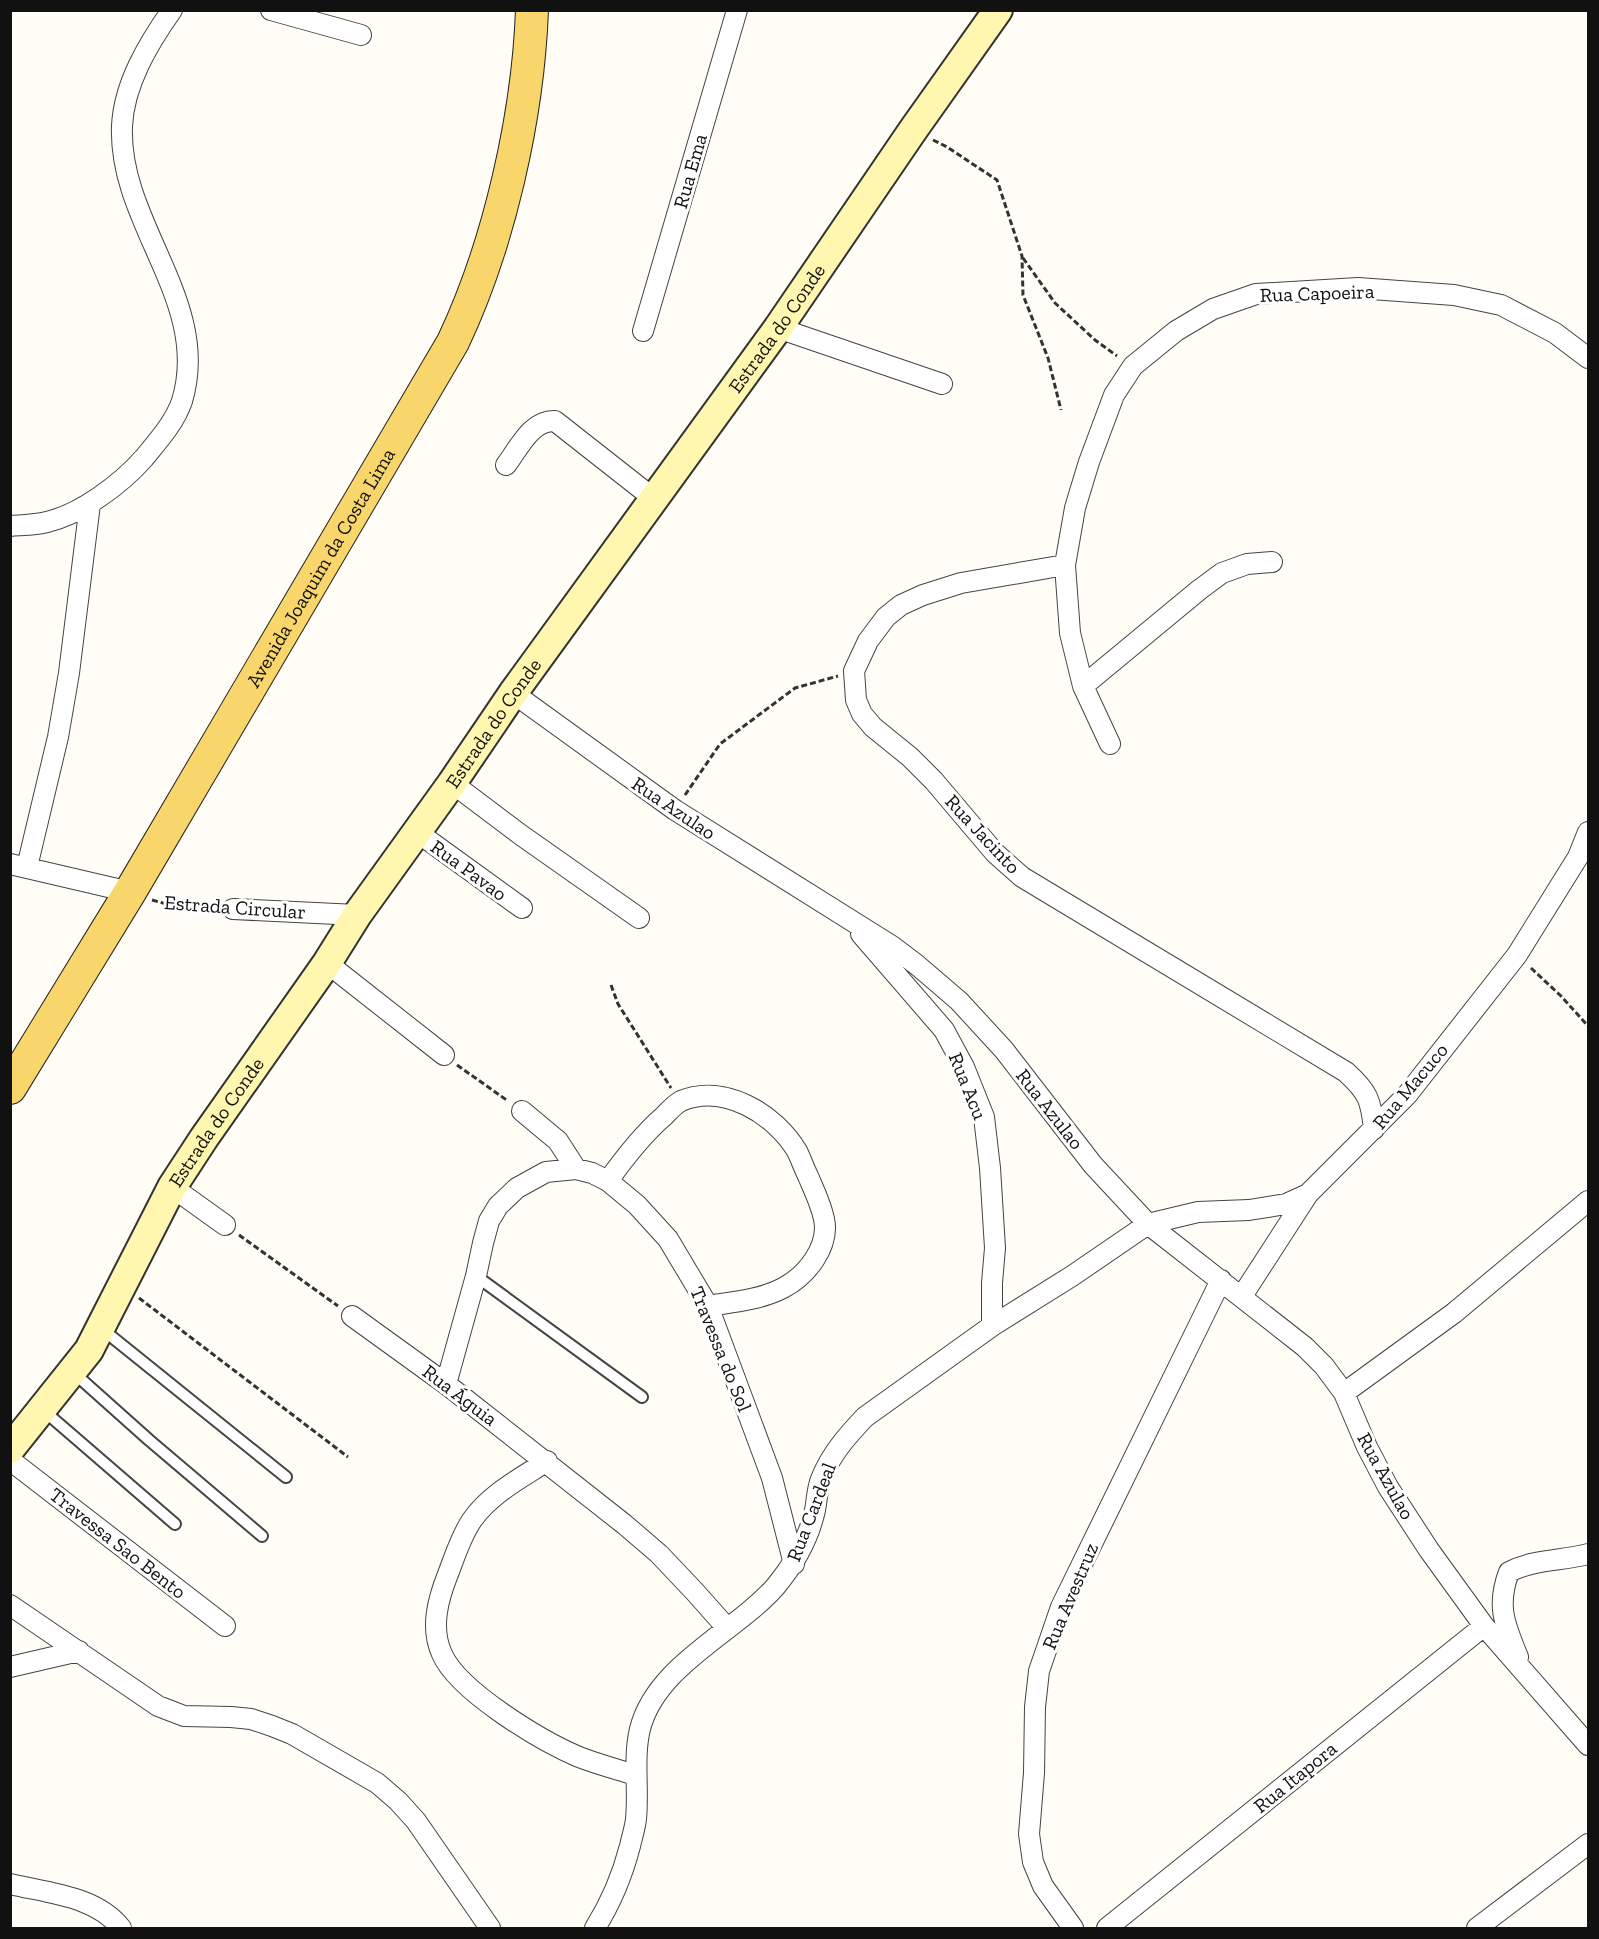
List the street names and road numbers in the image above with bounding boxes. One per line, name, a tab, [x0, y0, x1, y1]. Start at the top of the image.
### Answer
street label: Rua Ema	[668, 131, 712, 211]
street label: Estrada do Conde	[723, 259, 830, 397]
street label: Rua Capoeira	[1259, 279, 1375, 307]
street label: Avenida Joaquim da Costa Lima	[241, 443, 400, 692]
street label: Estrada do Conde	[440, 654, 546, 792]
street label: Rua Azulao	[628, 771, 720, 845]
street label: Rua Jacinto	[940, 789, 1026, 879]
street label: Rua Pavao	[426, 834, 512, 906]
street label: Estrada Circular	[163, 890, 307, 924]
street label: Rua Macuco	[1367, 1038, 1453, 1134]
street label: Rua Acu	[944, 1049, 992, 1123]
street label: Estrada do Conde	[163, 1053, 269, 1192]
street label: Rua Azulao	[1011, 1064, 1089, 1154]
street label: Travessa do Sol	[685, 1283, 757, 1415]
street label: Rua Águia	[418, 1359, 502, 1431]
street label: Rua Azulao	[1352, 1428, 1420, 1524]
street label: Rua Cardeal	[781, 1459, 841, 1565]
street label: Travessa Sao Bento	[45, 1482, 191, 1604]
street label: Rua Avestruz	[1037, 1539, 1103, 1653]
street label: Rua Itapora	[1248, 1736, 1342, 1818]

